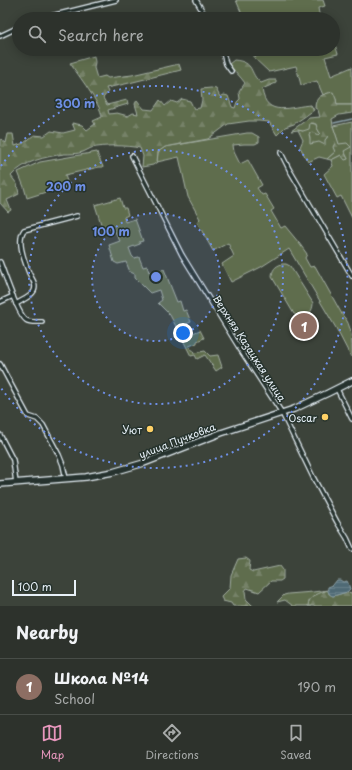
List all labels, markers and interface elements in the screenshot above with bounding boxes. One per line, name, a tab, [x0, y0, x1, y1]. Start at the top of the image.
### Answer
search box	[12, 12, 340, 56]
icon: search	[26, 23, 48, 45]
text: Search here	[58, 23, 144, 46]
text: 300 m	[55, 94, 95, 112]
text: 200 m	[46, 177, 86, 195]
text: 100 m	[92, 222, 130, 240]
centre of rings	[149, 270, 163, 284]
street label: Верхняя Казацкая улица	[210, 292, 290, 405]
pin: 1	[291, 311, 317, 341]
your location	[173, 323, 193, 343]
place label: Oscar	[289, 410, 317, 425]
marker: Oscar	[320, 412, 330, 422]
street label: улица Пучковка	[137, 418, 219, 462]
place label: Уют	[122, 422, 142, 437]
marker: Уют	[145, 424, 155, 434]
scale bar	[12, 578, 76, 597]
text: 100 m	[18, 578, 52, 595]
text: Nearby	[16, 619, 78, 645]
text: Школа №14	[54, 666, 149, 689]
text: 1	[26, 677, 32, 696]
text: 190 m	[297, 677, 336, 696]
text: School	[54, 689, 95, 708]
tab: Map	[41, 722, 64, 763]
tab: Directions	[145, 722, 199, 763]
tab: Saved	[280, 722, 311, 763]

